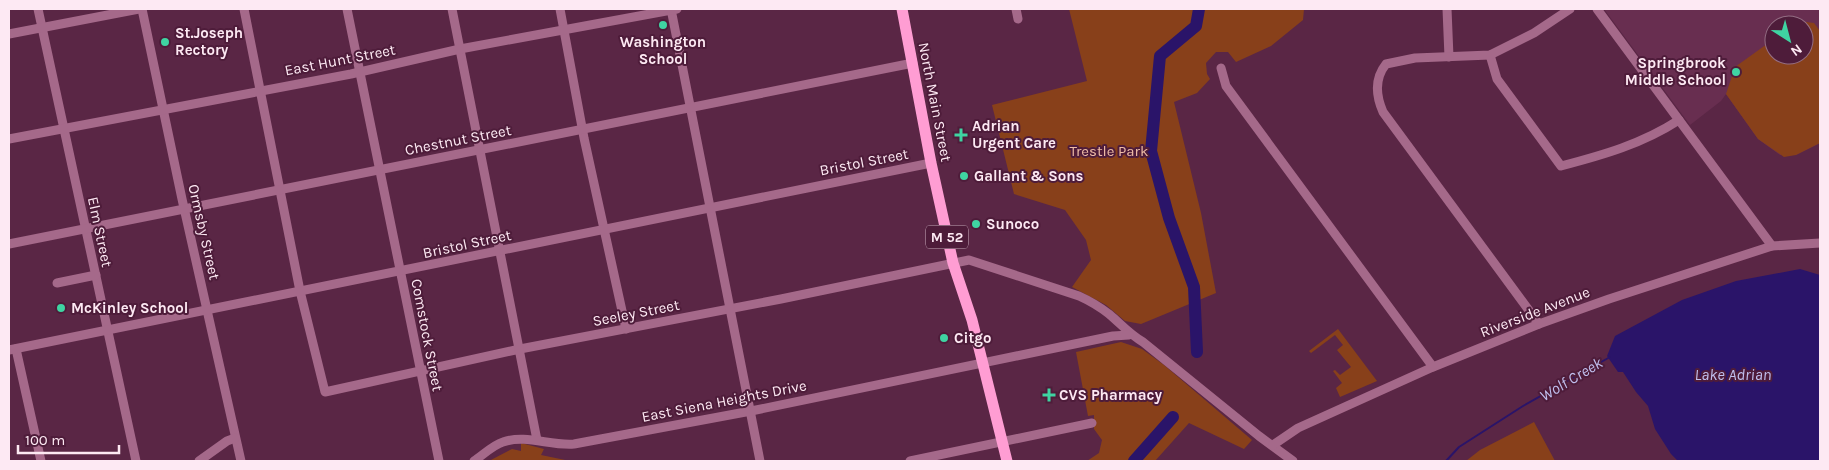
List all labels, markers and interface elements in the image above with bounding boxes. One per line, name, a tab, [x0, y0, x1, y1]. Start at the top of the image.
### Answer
north arrow	[1764, 15, 1814, 65]
marker: Washington School	[657, 19, 669, 31]
place label: St.Joseph Rectory	[175, 24, 243, 59]
place label: Washington School	[620, 33, 706, 68]
marker: St.Joseph Rectory	[159, 36, 171, 48]
street label: East Hunt Street	[283, 40, 397, 80]
text: N	[1787, 40, 1805, 60]
street label: North Main Street	[915, 41, 955, 164]
place label: Springbrook Middle School	[1625, 54, 1726, 89]
marker: Springbrook Middle School	[1730, 66, 1742, 78]
place label: Adrian Urgent Care	[972, 117, 1056, 152]
street label: Chestnut Street	[403, 121, 513, 159]
marker: Adrian Urgent Care	[954, 128, 968, 142]
park label: Trestle Park	[1070, 142, 1148, 160]
street label: Bristol Street	[818, 145, 910, 179]
place label: Gallant & Sons	[974, 167, 1084, 185]
marker: Gallant & Sons	[958, 170, 970, 182]
street label: Ormsby Street	[184, 182, 224, 282]
street label: Elm Street	[84, 195, 116, 269]
place label: Sunoco	[986, 215, 1039, 233]
marker: Sunoco	[970, 218, 982, 230]
street label: Bristol Street	[421, 226, 513, 262]
road number: M 52	[926, 226, 968, 248]
street label: Comstock Street	[407, 277, 447, 393]
street label: Riverside Avenue	[1478, 283, 1592, 341]
street label: Seeley Street	[591, 296, 681, 330]
place label: McKinley School	[71, 299, 188, 317]
marker: McKinley School	[55, 302, 67, 314]
place label: Citgo	[954, 329, 992, 347]
marker: Citgo	[938, 332, 950, 344]
water label: Wolf Creek	[1536, 352, 1607, 405]
water label: Lake Adrian	[1694, 365, 1772, 384]
street label: East Siena Heights Drive	[640, 376, 808, 426]
place label: CVS Pharmacy	[1059, 386, 1163, 404]
marker: CVS Pharmacy	[1043, 389, 1055, 401]
scale bar	[18, 422, 119, 454]
text: 100 m	[25, 431, 65, 449]

